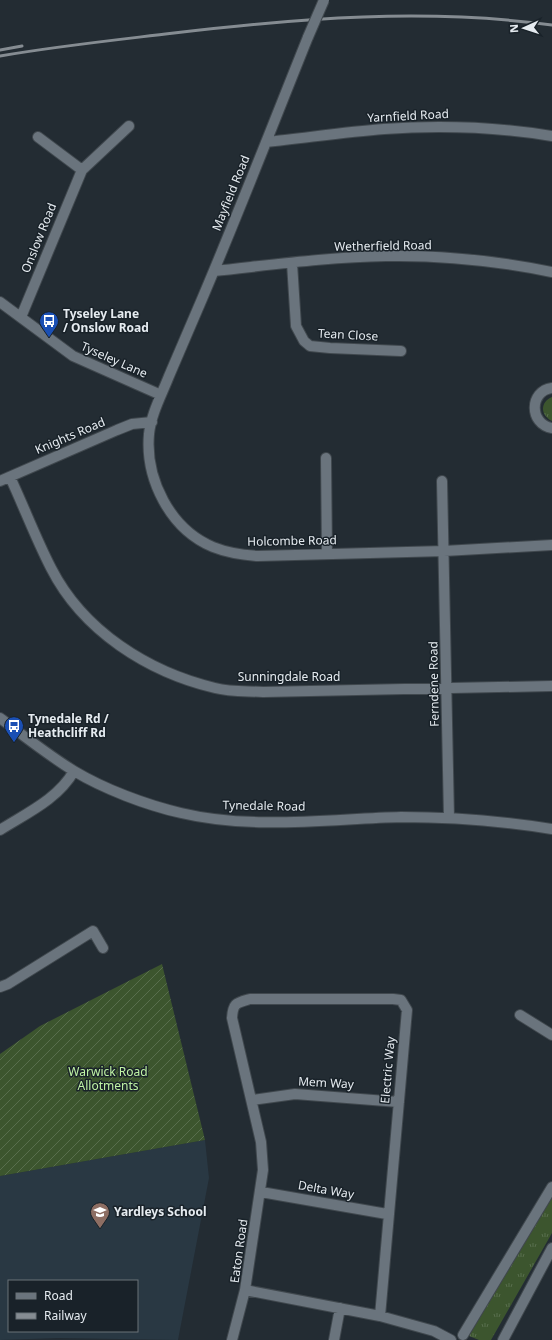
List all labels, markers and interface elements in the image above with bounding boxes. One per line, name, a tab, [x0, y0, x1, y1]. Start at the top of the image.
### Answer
north arrow	[504, 8, 544, 48]
text: N	[506, 24, 521, 33]
street label: Yarnfield Road	[367, 105, 449, 126]
street label: Mayfield Road	[208, 152, 253, 233]
street label: Onslow Road	[17, 200, 60, 275]
street label: Wetherfield Road	[334, 236, 432, 255]
place label: Tyseley Lane / Onslow Road	[63, 305, 149, 336]
bus stop icon: Tyseley Lane / Onslow Road	[38, 310, 60, 338]
street label: Tean Close	[317, 324, 379, 345]
street label: Tyseley Lane	[78, 337, 150, 382]
street label: Knights Road	[32, 413, 108, 458]
street label: Holcombe Road	[247, 531, 337, 550]
street label: Ferndene Road	[424, 641, 443, 727]
street label: Sunningdale Road	[238, 668, 340, 685]
place label: Tynedale Rd / Heathcliff Rd	[28, 710, 109, 741]
bus stop icon: Tynedale Rd / Heathcliff Rd	[3, 715, 25, 743]
street label: Tynedale Road	[223, 796, 305, 815]
street label: Electric Way	[376, 1035, 399, 1104]
park label: Warwick Road Allotments	[68, 1063, 148, 1094]
street label: Mem Way	[298, 1073, 355, 1092]
street label: Delta Way	[297, 1176, 356, 1203]
school or university icon: Yardleys School	[89, 1201, 111, 1229]
place label: Yardleys School	[114, 1203, 207, 1220]
street label: Eaton Road	[226, 1218, 251, 1284]
legend	[8, 1280, 138, 1332]
text: Road	[44, 1287, 73, 1304]
text: Railway	[44, 1307, 88, 1324]

